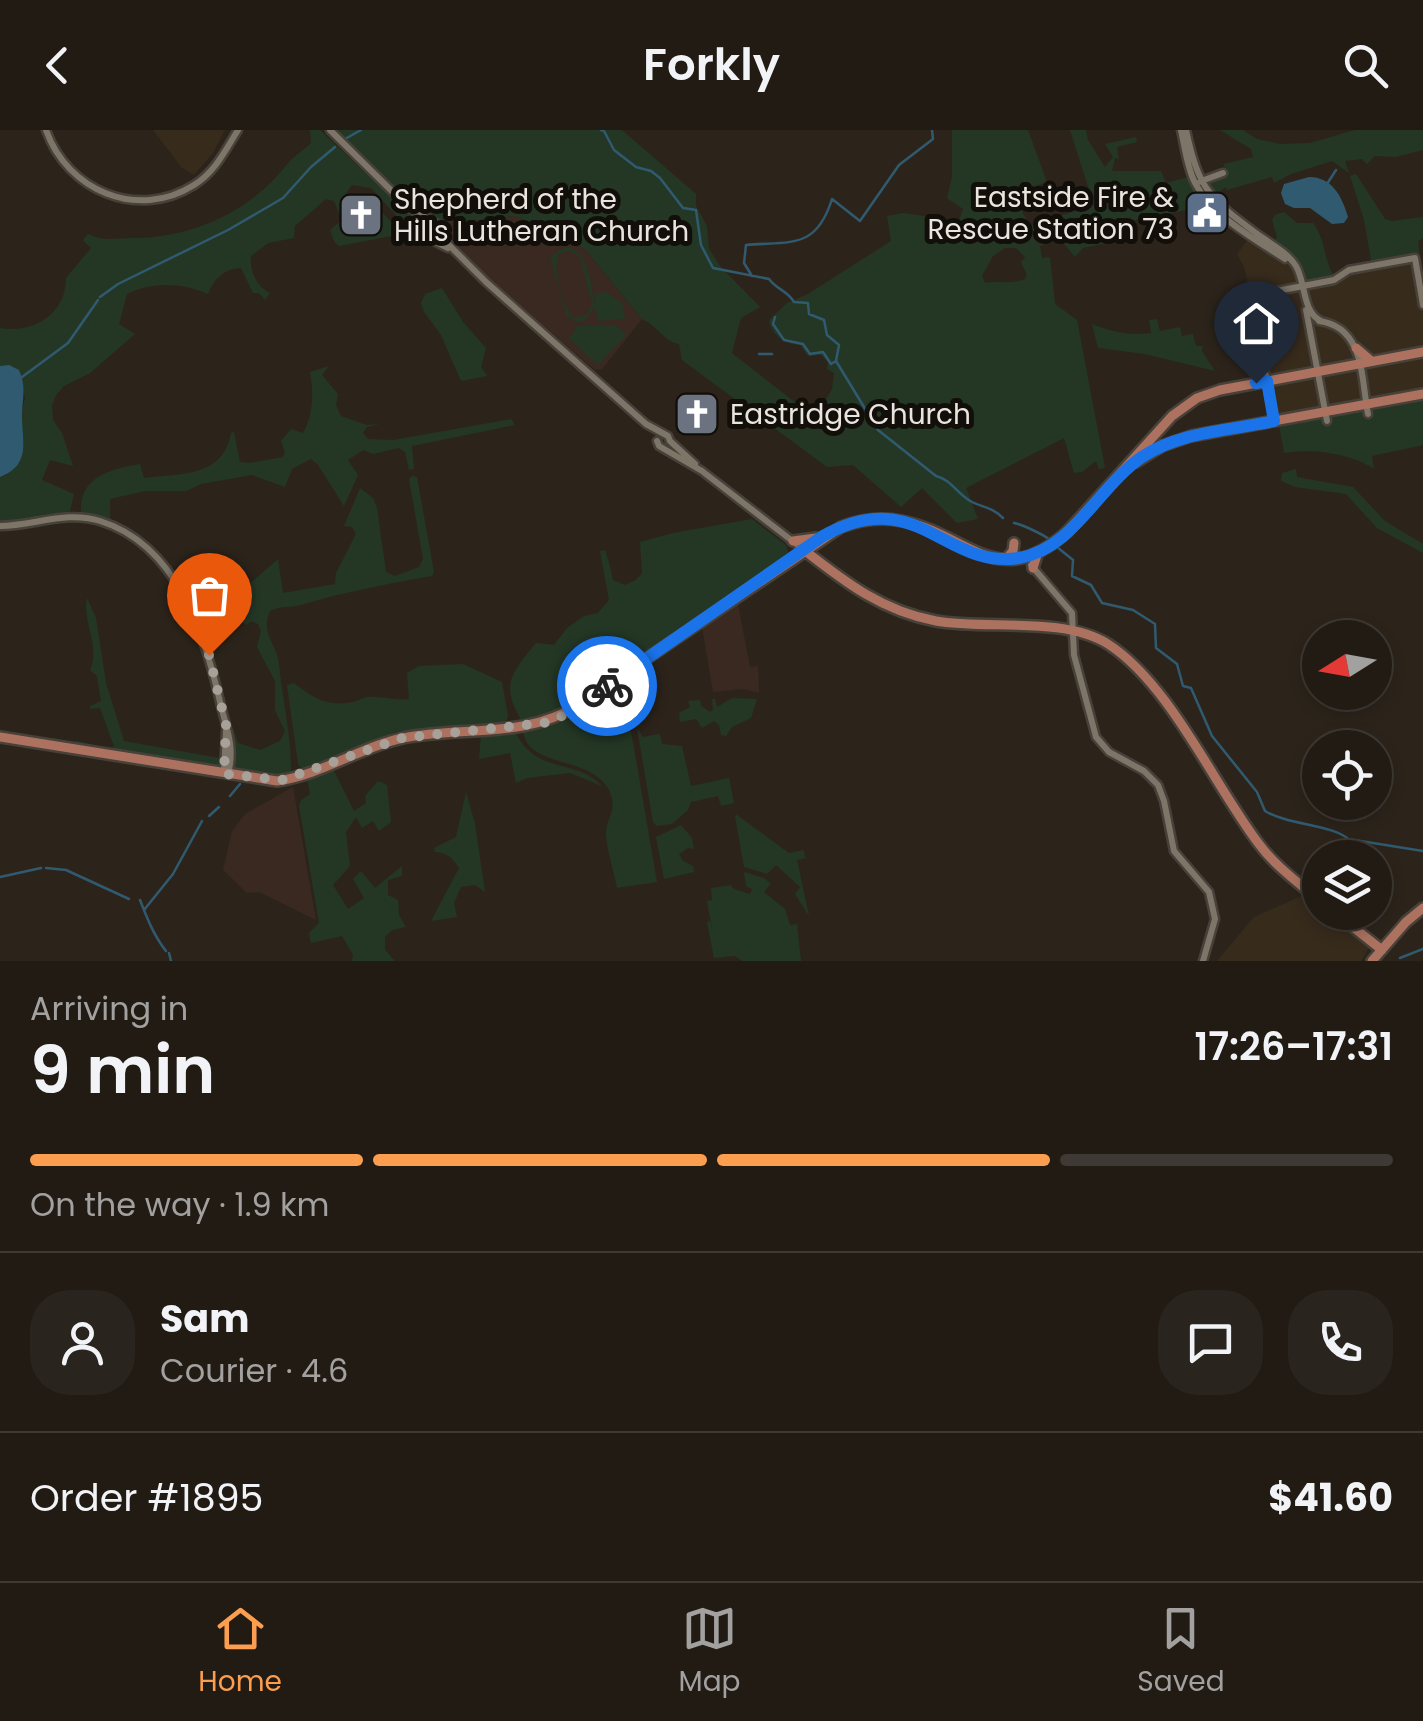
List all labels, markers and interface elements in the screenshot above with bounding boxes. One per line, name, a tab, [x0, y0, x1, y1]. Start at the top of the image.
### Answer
text: Forkly	[643, 33, 780, 96]
icon: back	[30, 38, 85, 93]
icon: search	[1338, 38, 1393, 93]
place label: Eastside Fire & Rescue Station 73	[928, 178, 1174, 249]
place label: Shepherd of the Hills Lutheran Church	[394, 180, 689, 251]
public building icon: Eastside Fire & Rescue Station 73	[1184, 190, 1230, 236]
church icon: Shepherd of the Hills Lutheran Church	[338, 192, 384, 238]
pin	[1214, 281, 1299, 384]
icon: home	[1229, 296, 1284, 351]
church icon: Eastridge Church	[674, 391, 720, 437]
place label: Eastridge Church	[730, 395, 971, 434]
pin	[167, 553, 252, 656]
icon: bag	[182, 568, 237, 623]
north arrow	[1302, 620, 1392, 710]
map controls	[1302, 620, 1392, 930]
courier	[557, 636, 657, 736]
icon: bike	[580, 659, 635, 714]
button: locate	[1302, 730, 1392, 820]
button: layers	[1302, 840, 1392, 930]
text: Arriving in	[30, 986, 188, 1031]
text: 17:26–17:31	[1195, 1020, 1393, 1073]
text: 9 min	[30, 1025, 215, 1116]
text: On the way · 1.9 km	[30, 1182, 330, 1227]
button: person	[30, 1290, 135, 1395]
button: chat	[1158, 1290, 1263, 1395]
button: phone	[1288, 1290, 1393, 1395]
text: Sam	[160, 1292, 249, 1345]
text: Courier · 4.6	[160, 1348, 348, 1393]
text: Order #1895	[30, 1471, 263, 1524]
text: $41.60	[1268, 1471, 1393, 1524]
tab: Home	[198, 1601, 282, 1703]
tab: Map	[679, 1601, 741, 1703]
tab: Saved	[1137, 1601, 1225, 1703]

